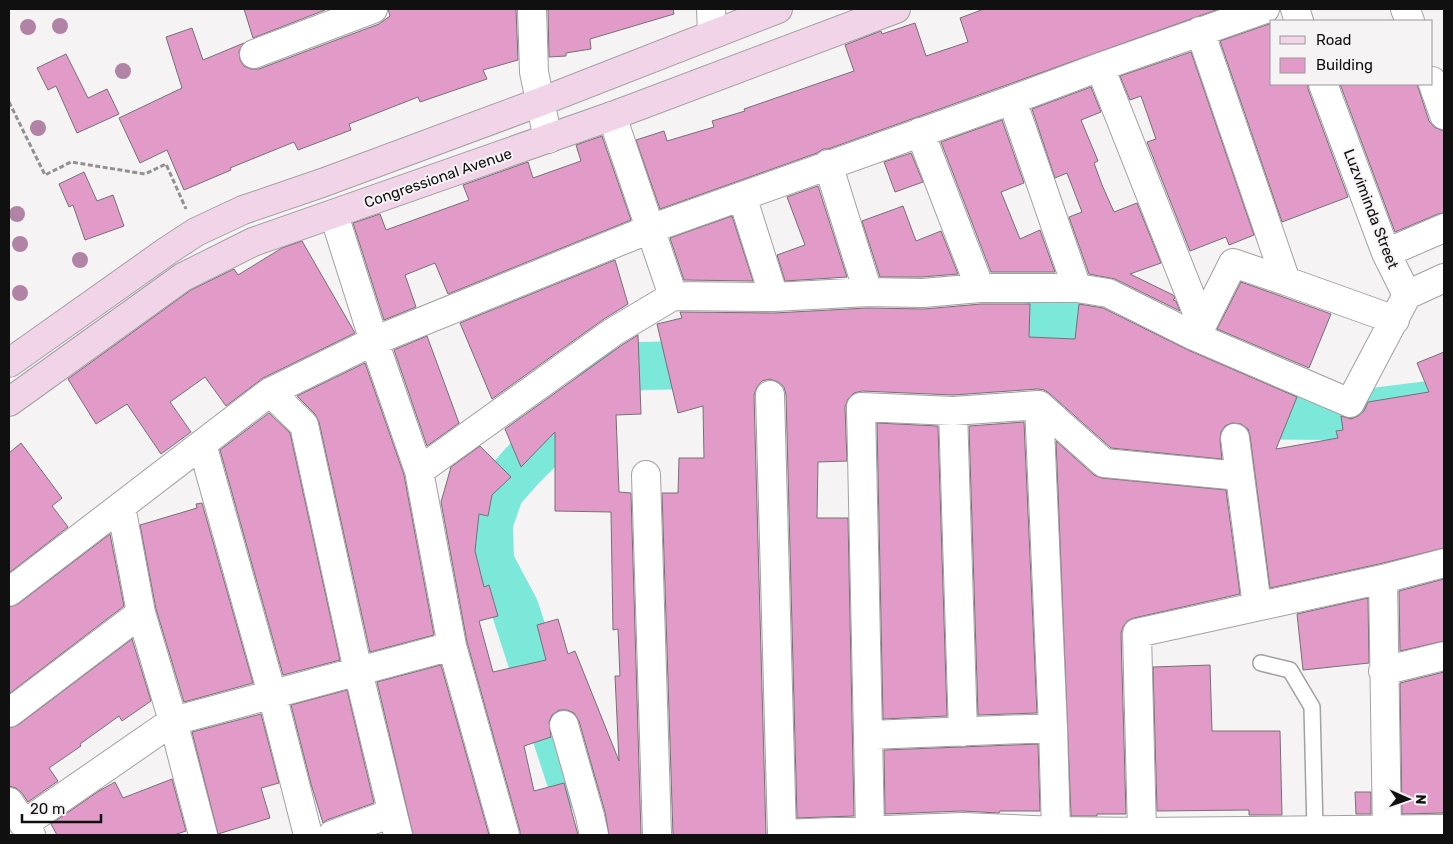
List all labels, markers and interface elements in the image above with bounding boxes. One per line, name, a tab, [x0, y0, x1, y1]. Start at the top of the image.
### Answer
legend	[1270, 20, 1433, 85]
text: Road	[1316, 31, 1352, 49]
text: Building	[1316, 56, 1373, 74]
street label: Congressional Avenue	[362, 144, 514, 212]
street label: Luzviminda Street	[1340, 146, 1402, 272]
north arrow	[1383, 774, 1433, 824]
scale bar	[22, 792, 101, 824]
text: N	[1412, 794, 1429, 805]
text: 20 m	[30, 800, 65, 818]

